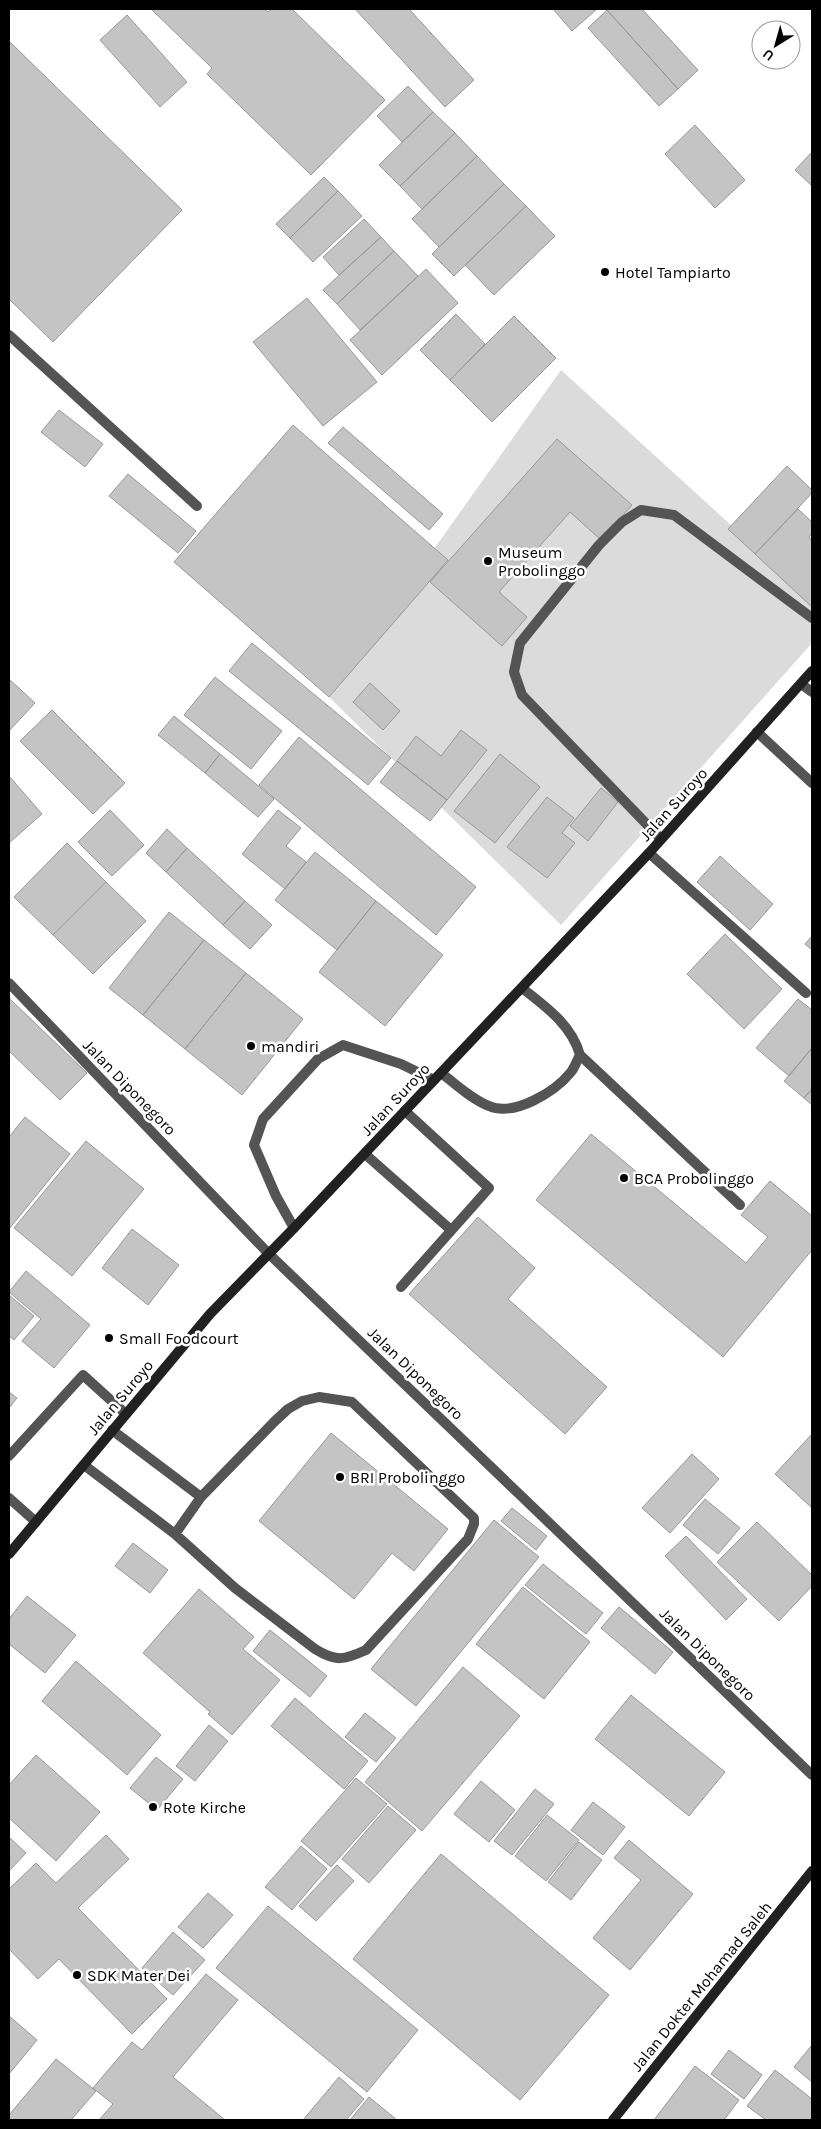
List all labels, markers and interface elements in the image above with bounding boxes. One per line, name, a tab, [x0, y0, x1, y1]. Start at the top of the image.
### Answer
north arrow	[751, 20, 801, 70]
text: U	[759, 45, 777, 65]
place label: Hotel Tampiarto	[615, 263, 731, 282]
marker: Hotel Tampiarto	[599, 266, 611, 278]
place label: Museum Probolinggo	[498, 543, 585, 580]
marker: Museum Probolinggo	[482, 555, 494, 567]
street label: Jalan Suroyo	[636, 764, 711, 845]
street label: Jalan Diponegoro	[79, 1036, 180, 1139]
place label: mandiri	[261, 1037, 319, 1056]
marker: mandiri	[245, 1040, 257, 1052]
street label: Jalan Suroyo	[357, 1059, 434, 1139]
place label: BCA Probolinggo	[634, 1169, 754, 1188]
marker: BCA Probolinggo	[618, 1172, 630, 1184]
street label: Jalan Diponegoro	[364, 1323, 467, 1424]
place label: Small Foodcourt	[119, 1329, 239, 1348]
marker: Small Foodcourt	[103, 1332, 115, 1344]
street label: Jalan Suroyo	[84, 1356, 157, 1439]
place label: BRI Probolinggo	[350, 1468, 465, 1487]
marker: BRI Probolinggo	[334, 1471, 346, 1483]
street label: Jalan Diponegoro	[656, 1604, 759, 1705]
place label: Rote Kirche	[163, 1798, 246, 1817]
marker: Rote Kirche	[147, 1801, 159, 1813]
street label: Jalan Dokter Mohamad Saleh	[627, 1898, 776, 2075]
place label: SDK Mater Dei	[87, 1966, 190, 1985]
marker: SDK Mater Dei	[71, 1969, 83, 1981]

